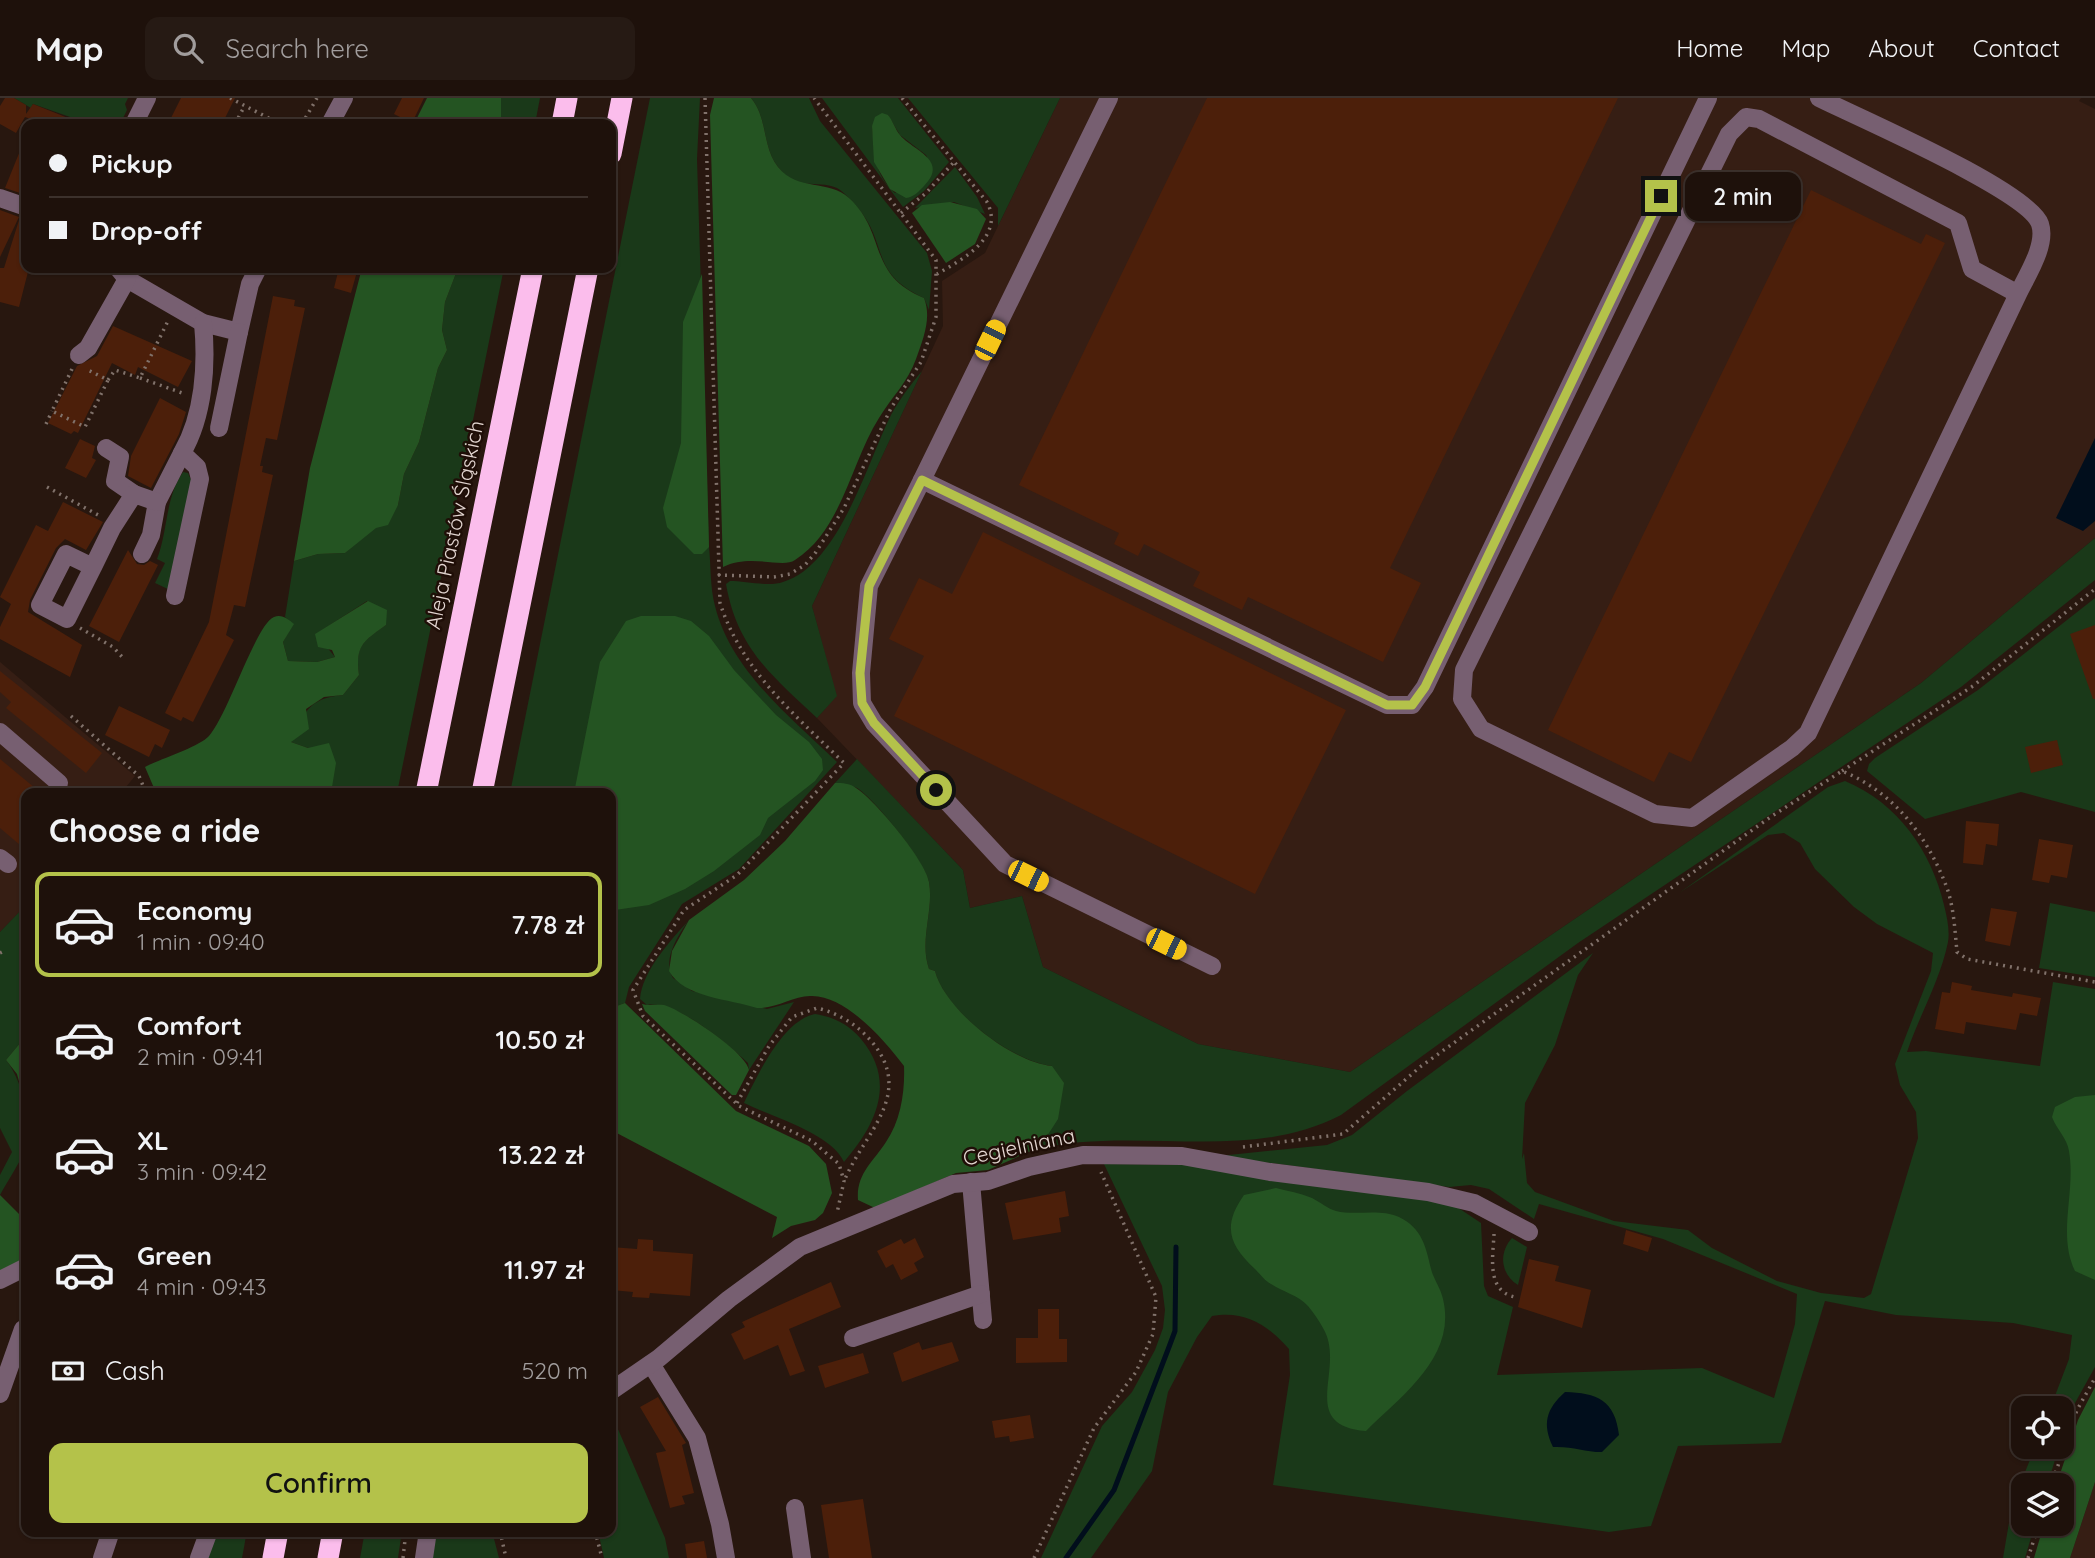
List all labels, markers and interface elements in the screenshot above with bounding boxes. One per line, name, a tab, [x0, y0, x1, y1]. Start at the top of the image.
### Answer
search box	[145, 17, 635, 80]
text: Map	[35, 28, 103, 69]
icon: search	[169, 29, 207, 67]
text: Search here	[225, 32, 369, 65]
text: Home	[1676, 33, 1743, 63]
text: Map	[1781, 33, 1830, 63]
text: About	[1868, 33, 1935, 63]
text: Contact	[1973, 33, 2060, 63]
text: Pickup	[91, 147, 173, 180]
callout: 2 min	[1686, 172, 1801, 220]
route end	[1645, 180, 1677, 212]
text: 2 min	[1713, 182, 1773, 211]
text: Drop-off	[91, 214, 202, 247]
car	[972, 317, 1009, 363]
street label: Aleja Piastów Śląskich	[419, 418, 489, 632]
route start	[920, 774, 952, 806]
text: Choose a ride	[49, 810, 261, 850]
car	[1005, 857, 1052, 895]
icon: car	[53, 893, 116, 956]
text: Economy	[137, 894, 252, 927]
text: 7.78 zł	[511, 908, 584, 941]
car	[1143, 925, 1190, 963]
text: 1 min · 09:40	[137, 927, 265, 956]
icon: car	[53, 1008, 116, 1071]
text: Comfort	[137, 1009, 242, 1042]
text: 10.50 zł	[495, 1023, 584, 1056]
text: 2 min · 09:41	[137, 1042, 264, 1071]
street label: Cegielniana	[960, 1121, 1077, 1171]
icon: car	[53, 1123, 116, 1186]
text: XL	[137, 1124, 169, 1157]
text: 13.22 zł	[499, 1138, 584, 1171]
text: 3 min · 09:42	[137, 1157, 267, 1186]
icon: car	[53, 1238, 116, 1301]
text: Green	[137, 1239, 212, 1272]
text: 11.97 zł	[504, 1253, 584, 1286]
text: 4 min · 09:43	[137, 1272, 267, 1301]
icon: cash	[49, 1352, 87, 1390]
text: Cash	[105, 1354, 165, 1387]
text: 520 m	[522, 1356, 588, 1385]
map controls	[2011, 1396, 2074, 1536]
button: locate	[2011, 1396, 2074, 1459]
button: Confirm	[49, 1443, 588, 1523]
button: layers	[2011, 1473, 2074, 1536]

